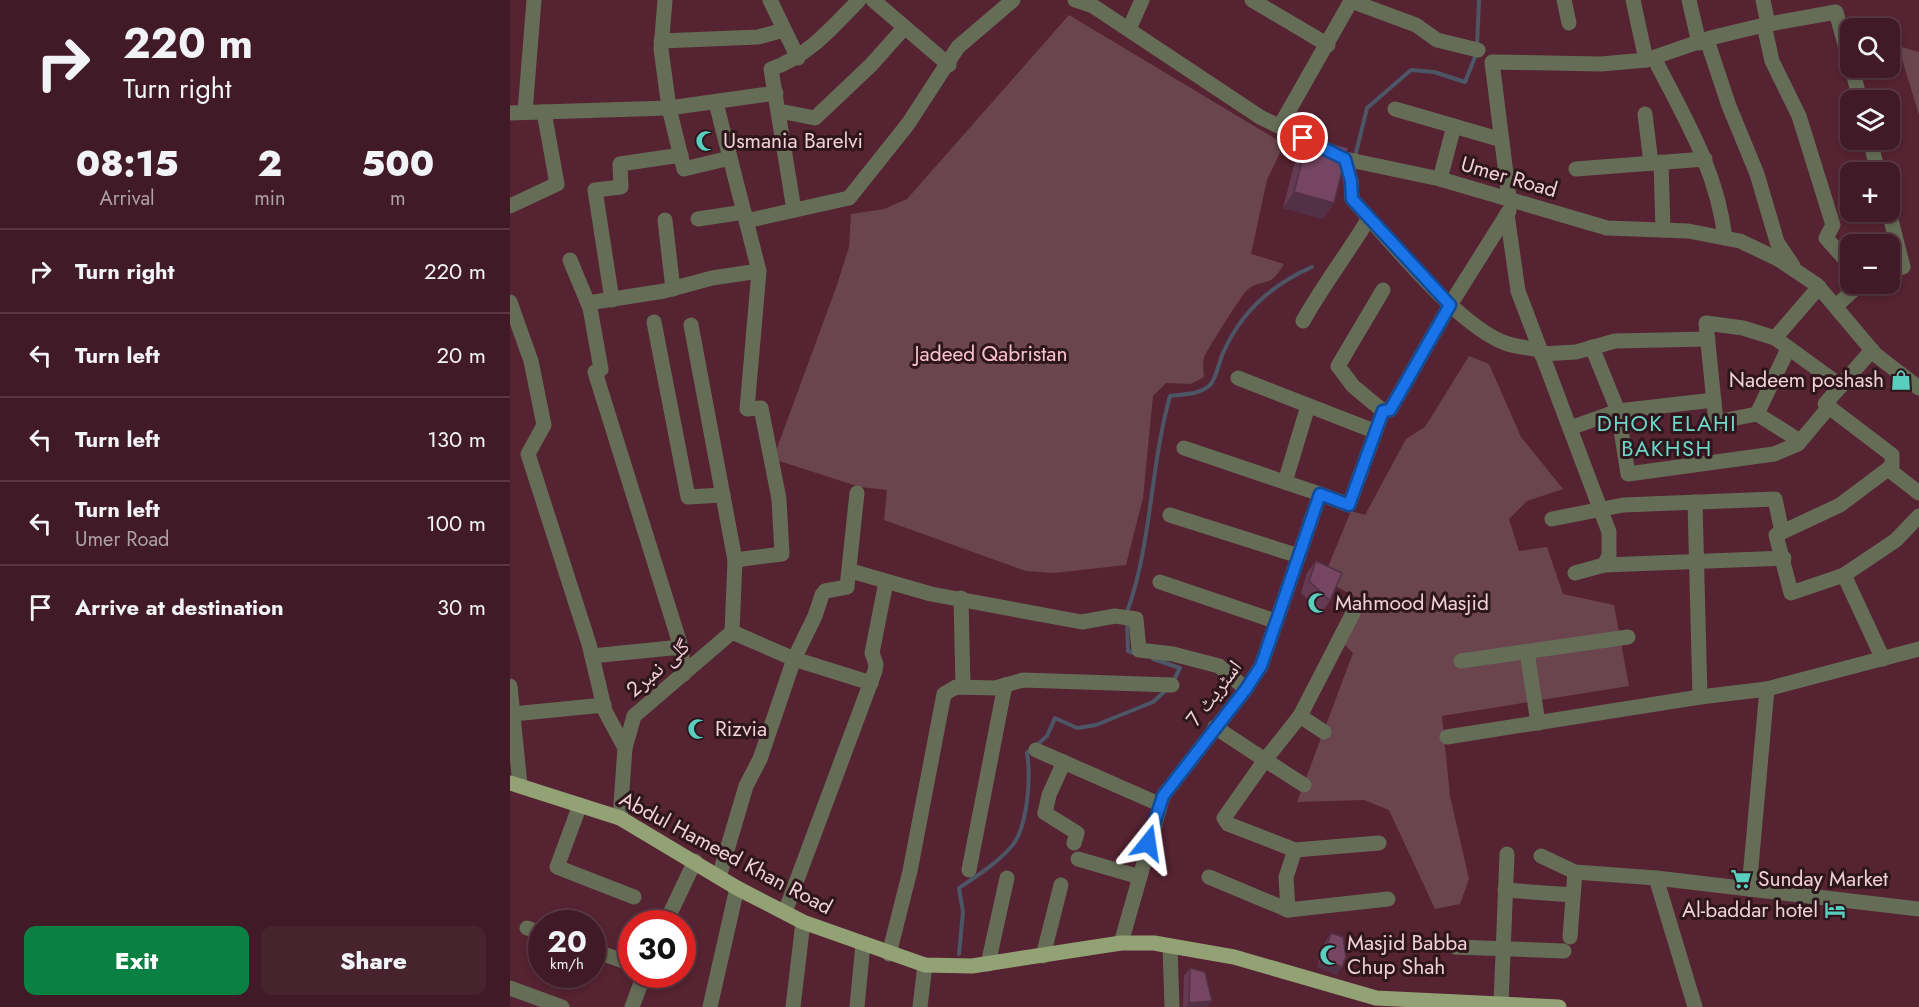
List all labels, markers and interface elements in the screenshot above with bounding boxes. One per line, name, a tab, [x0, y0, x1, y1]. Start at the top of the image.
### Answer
text: 220 m	[123, 13, 253, 74]
map controls	[1840, 18, 1900, 294]
button: search	[1840, 18, 1900, 78]
icon: right	[24, 24, 102, 102]
text: Turn right	[123, 69, 231, 108]
button: layers	[1840, 90, 1900, 150]
pin	[1277, 112, 1328, 163]
icon: arrive	[1286, 121, 1319, 154]
place label: Usmania Barelvi	[723, 126, 863, 156]
mosque icon: Usmania Barelvi	[694, 129, 718, 153]
text: 08:15	[76, 137, 179, 189]
text: 2	[258, 137, 282, 189]
text: 500	[361, 137, 434, 189]
street label: Umer Road	[1457, 149, 1561, 205]
button: +	[1840, 162, 1900, 222]
text: Arrival	[100, 184, 155, 213]
text: min	[254, 184, 286, 213]
text: m	[390, 184, 406, 213]
button: −	[1840, 234, 1900, 294]
icon: right	[24, 255, 57, 288]
text: Turn right	[75, 255, 175, 287]
text: 220 m	[424, 255, 486, 287]
icon: left	[24, 339, 57, 372]
text: Turn left	[75, 339, 160, 371]
text: 20 m	[437, 339, 486, 371]
park label: Jadeed Qabristan	[912, 339, 1067, 369]
place label: Nadeem poshash	[1729, 365, 1884, 395]
shop icon: Nadeem poshash	[1889, 368, 1913, 392]
district label: DHOK ELAHI BAKHSH	[1597, 407, 1737, 464]
icon: left	[24, 423, 57, 456]
text: Turn left	[75, 423, 160, 455]
text: 130 m	[427, 423, 486, 455]
text: Turn left	[75, 493, 160, 525]
icon: left	[24, 507, 57, 540]
text: 100 m	[426, 507, 486, 539]
text: Umer Road	[75, 525, 169, 554]
place label: Mahmood Masjid	[1335, 588, 1489, 618]
icon: arrive	[24, 591, 57, 624]
text: Arrive at destination	[75, 591, 284, 623]
text: 30 m	[437, 591, 486, 623]
mosque icon: Mahmood Masjid	[1306, 591, 1330, 615]
street label: گلی نمبر2	[620, 632, 697, 704]
street label: اسٹریٹ 7	[1179, 653, 1249, 733]
place label: Rizvia	[715, 714, 767, 744]
mosque icon: Rizvia	[686, 717, 710, 741]
street label: Abdul Hameed Khan Road	[614, 784, 838, 922]
position arrow	[1116, 811, 1180, 875]
place label: Sunday Market	[1758, 864, 1888, 894]
supermarket icon: Sunday Market	[1729, 867, 1753, 891]
place label: Al-baddar hotel	[1682, 895, 1818, 925]
hotel icon: Al-baddar hotel	[1823, 898, 1847, 922]
speed limit sign: 30	[618, 910, 696, 988]
text: 20	[547, 920, 587, 963]
button: Exit	[24, 926, 249, 995]
button: Share	[261, 926, 486, 995]
place label: Masjid Babba Chup Shah	[1347, 928, 1467, 982]
mosque icon: Masjid Babba Chup Shah	[1318, 943, 1342, 967]
text: km/h	[550, 953, 584, 975]

